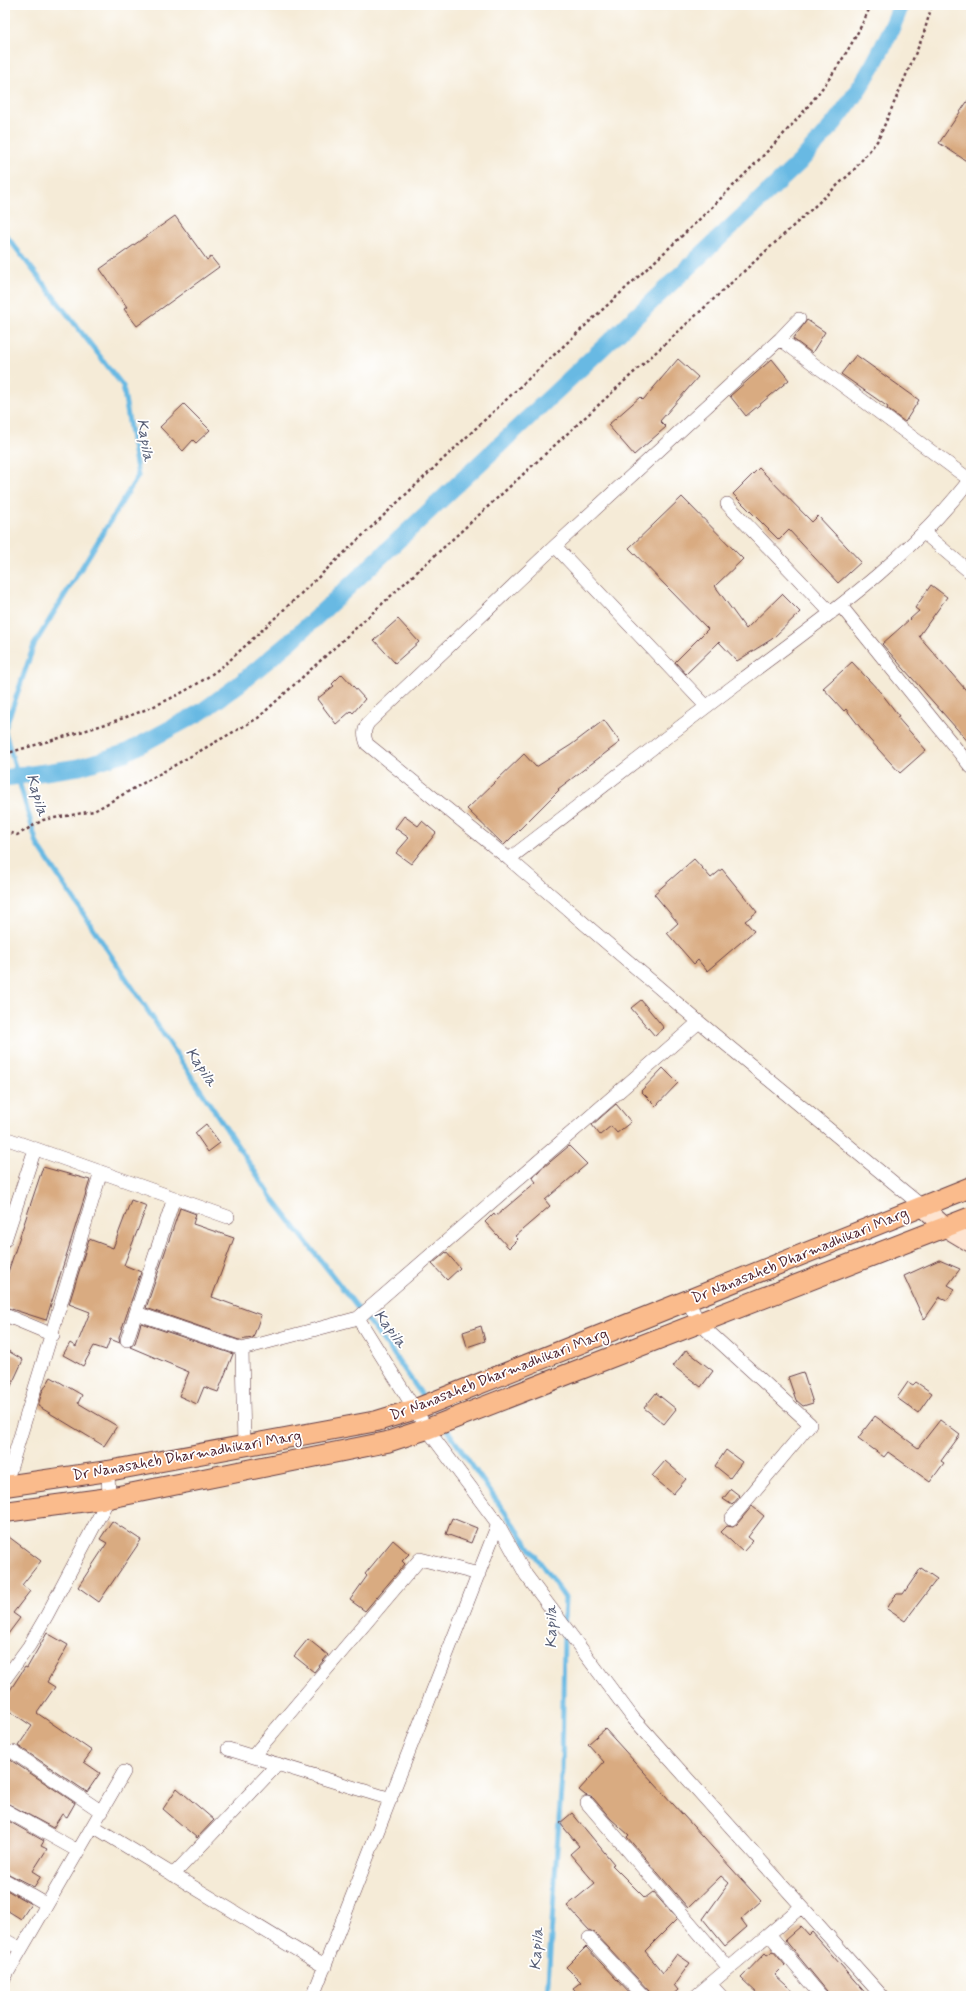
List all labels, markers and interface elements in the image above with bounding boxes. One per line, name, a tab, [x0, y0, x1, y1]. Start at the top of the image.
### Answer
water label: Kapila	[131, 417, 159, 464]
water label: Kapila	[21, 771, 53, 820]
water label: Kapila	[180, 1043, 223, 1092]
street label: Dr Nanasaheb Dharmadhikari Marg	[689, 1203, 912, 1310]
water label: Kapila	[369, 1305, 412, 1354]
street label: Dr Nanasaheb Dharmadhikari Marg	[387, 1324, 611, 1427]
street label: Dr Nanasaheb Dharmadhikari Marg	[71, 1426, 303, 1487]
water label: Kapila	[541, 1604, 562, 1649]
water label: Kapila	[525, 1925, 549, 1971]

